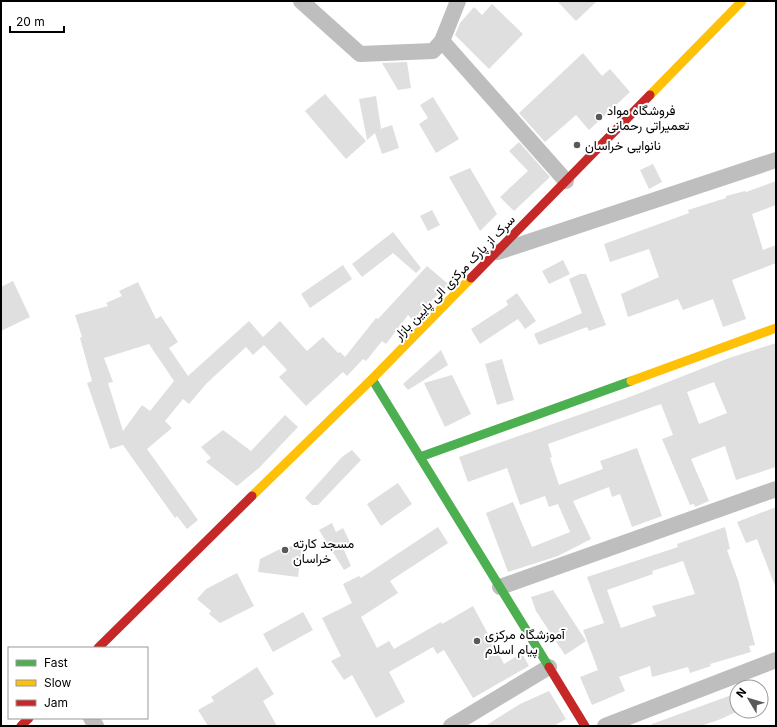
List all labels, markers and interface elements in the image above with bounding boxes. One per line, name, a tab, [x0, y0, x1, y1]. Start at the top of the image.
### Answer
scale bar	[10, 8, 64, 34]
text: 20 m	[16, 14, 45, 29]
place label: فروشگاه مواد تعمیراتی رحمانی	[607, 102, 689, 134]
marker: فروشگاه مواد تعمیراتی رحمانی	[594, 112, 604, 122]
place label: نانوایی خراسان	[585, 137, 661, 154]
marker: نانوایی خراسان	[572, 140, 582, 150]
street label: سرک از پارک مرکزی الی پایین بازار	[389, 211, 519, 345]
place label: مسجد کارته خراسان	[293, 535, 354, 567]
marker: مسجد کارته خراسان	[280, 545, 290, 555]
place label: آموزشگاه مرکزی پیام اسلام	[485, 626, 566, 659]
marker: آموزشگاه مرکزی پیام اسلام	[472, 636, 482, 646]
legend	[8, 647, 148, 719]
text: Fast	[44, 655, 68, 670]
text: Slow	[44, 675, 72, 690]
north arrow	[729, 679, 769, 719]
text: N	[733, 685, 749, 700]
text: Jam	[44, 695, 68, 710]

